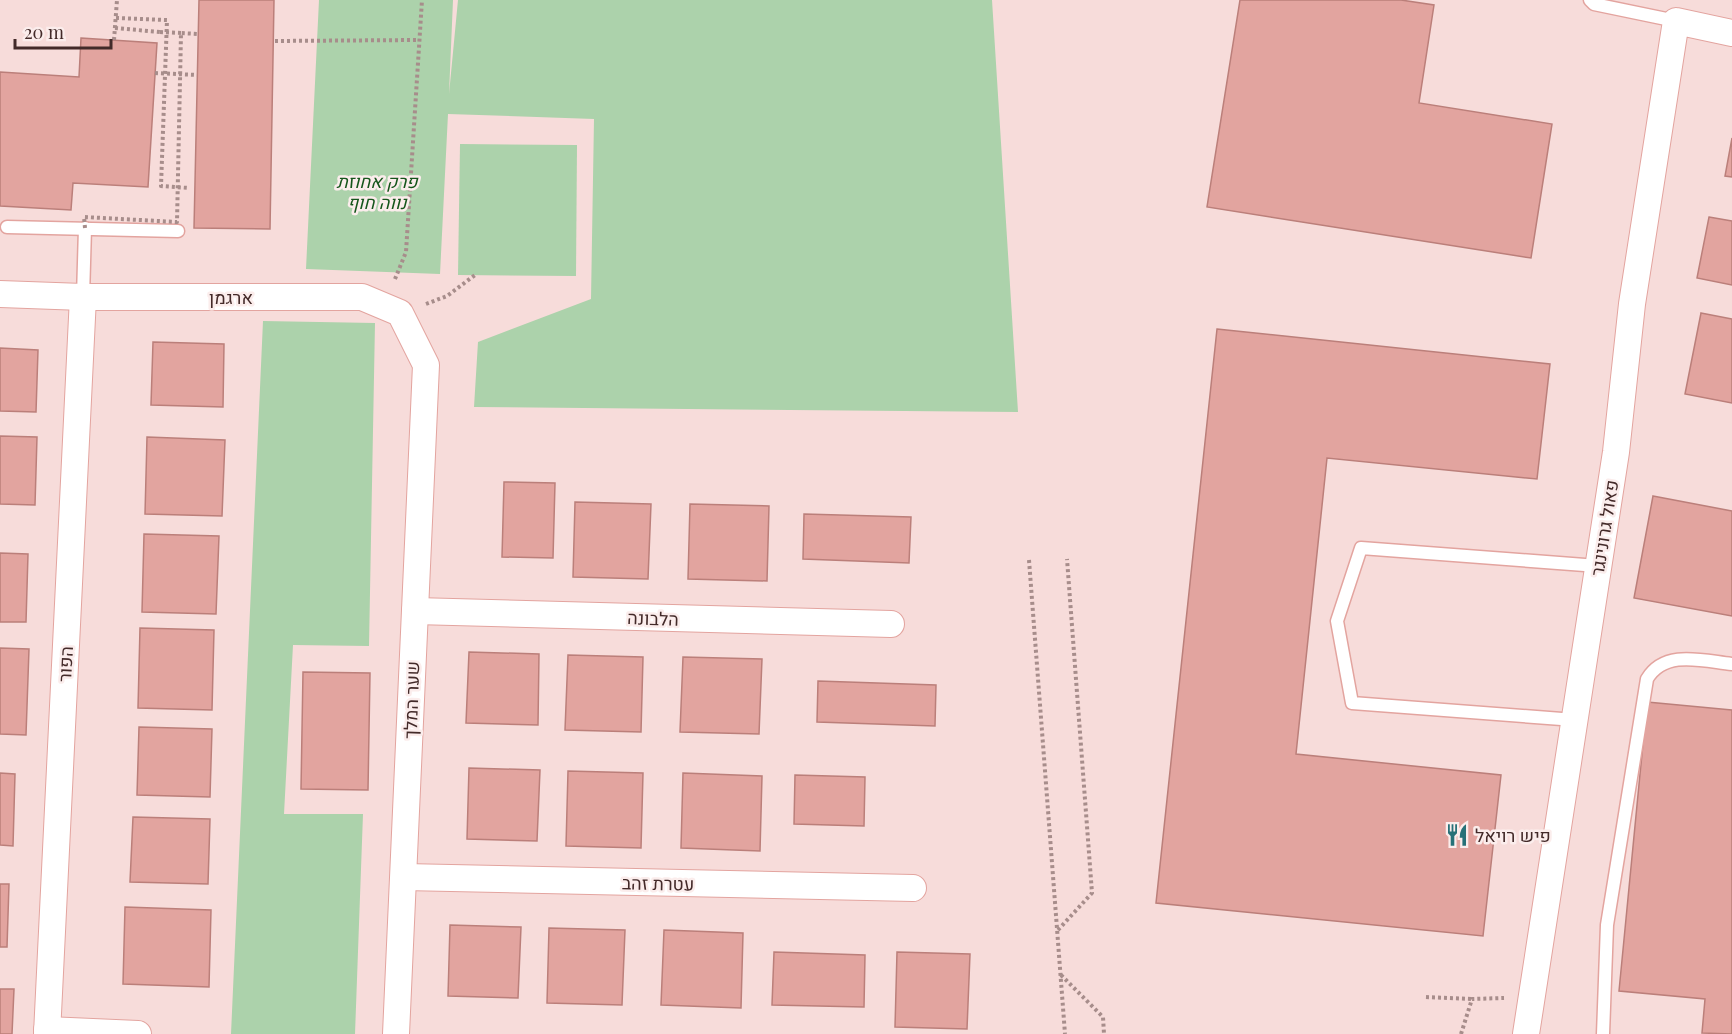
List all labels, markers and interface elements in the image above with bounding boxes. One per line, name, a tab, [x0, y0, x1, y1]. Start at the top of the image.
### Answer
scale bar	[15, 12, 111, 50]
text: 20 m	[24, 20, 64, 44]
park label: פרק אחוזת נווה חוף	[336, 169, 419, 214]
street label: ארגמן	[209, 285, 253, 309]
street label: פאול גרונינגר	[1585, 478, 1623, 578]
street label: הלבונה	[627, 605, 679, 631]
street label: הפור	[52, 645, 78, 683]
street label: שער המלך	[398, 661, 424, 739]
restaurant icon: פיש רויאל	[1444, 822, 1470, 848]
place label: פיש רויאל	[1475, 823, 1551, 847]
street label: עטרת זהב	[622, 870, 694, 896]

